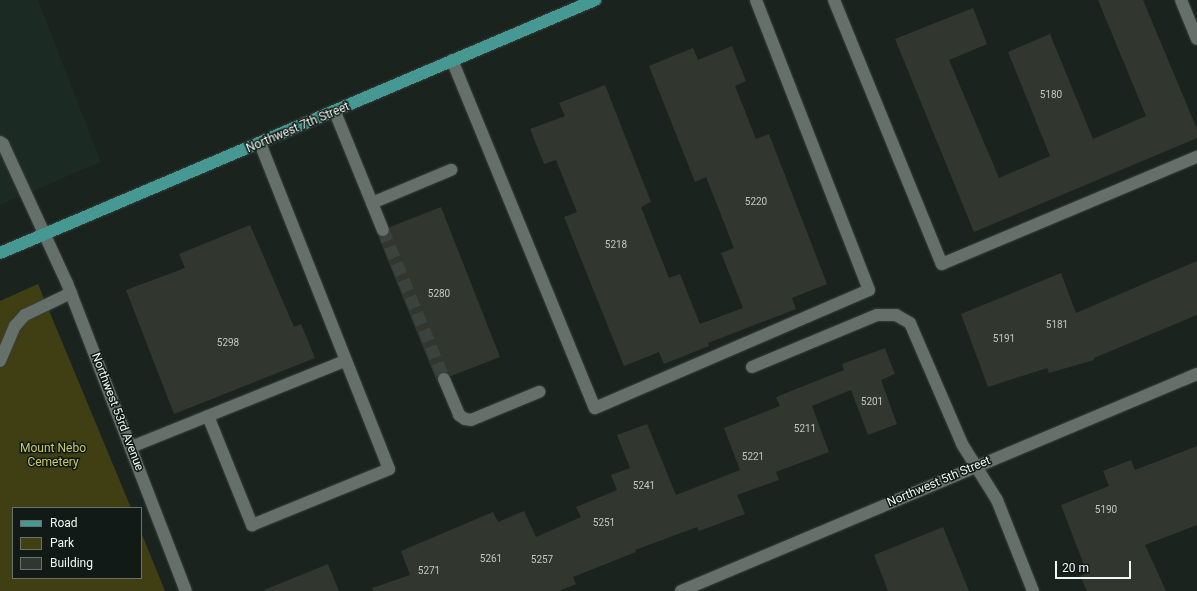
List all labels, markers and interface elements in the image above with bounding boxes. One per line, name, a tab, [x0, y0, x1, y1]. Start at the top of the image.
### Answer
house number: 5180	[1040, 89, 1062, 101]
street label: Northwest 7th Street	[244, 100, 352, 156]
house number: 5220	[745, 196, 767, 208]
house number: 5218	[605, 239, 627, 251]
house number: 5280	[428, 288, 450, 300]
house number: 5181	[1046, 319, 1068, 331]
house number: 5191	[993, 333, 1015, 345]
house number: 5298	[217, 337, 239, 349]
street label: Northwest 53rd Avenue	[88, 351, 146, 473]
house number: 5201	[861, 396, 883, 408]
house number: 5211	[794, 423, 816, 435]
park label: Mount Nebo Cemetery	[20, 442, 86, 470]
house number: 5221	[742, 451, 764, 463]
street label: Northwest 5th Street	[885, 454, 993, 510]
house number: 5241	[633, 480, 655, 492]
house number: 5190	[1095, 504, 1117, 516]
legend	[12, 507, 142, 579]
text: Road	[50, 516, 78, 530]
house number: 5251	[593, 517, 615, 529]
text: Park	[50, 536, 74, 550]
house number: 5261	[480, 553, 502, 565]
scale bar	[1057, 553, 1133, 579]
house number: 5257	[531, 554, 553, 566]
text: Building	[50, 556, 93, 570]
text: 20 m	[1062, 561, 1089, 575]
house number: 5271	[418, 565, 440, 577]

